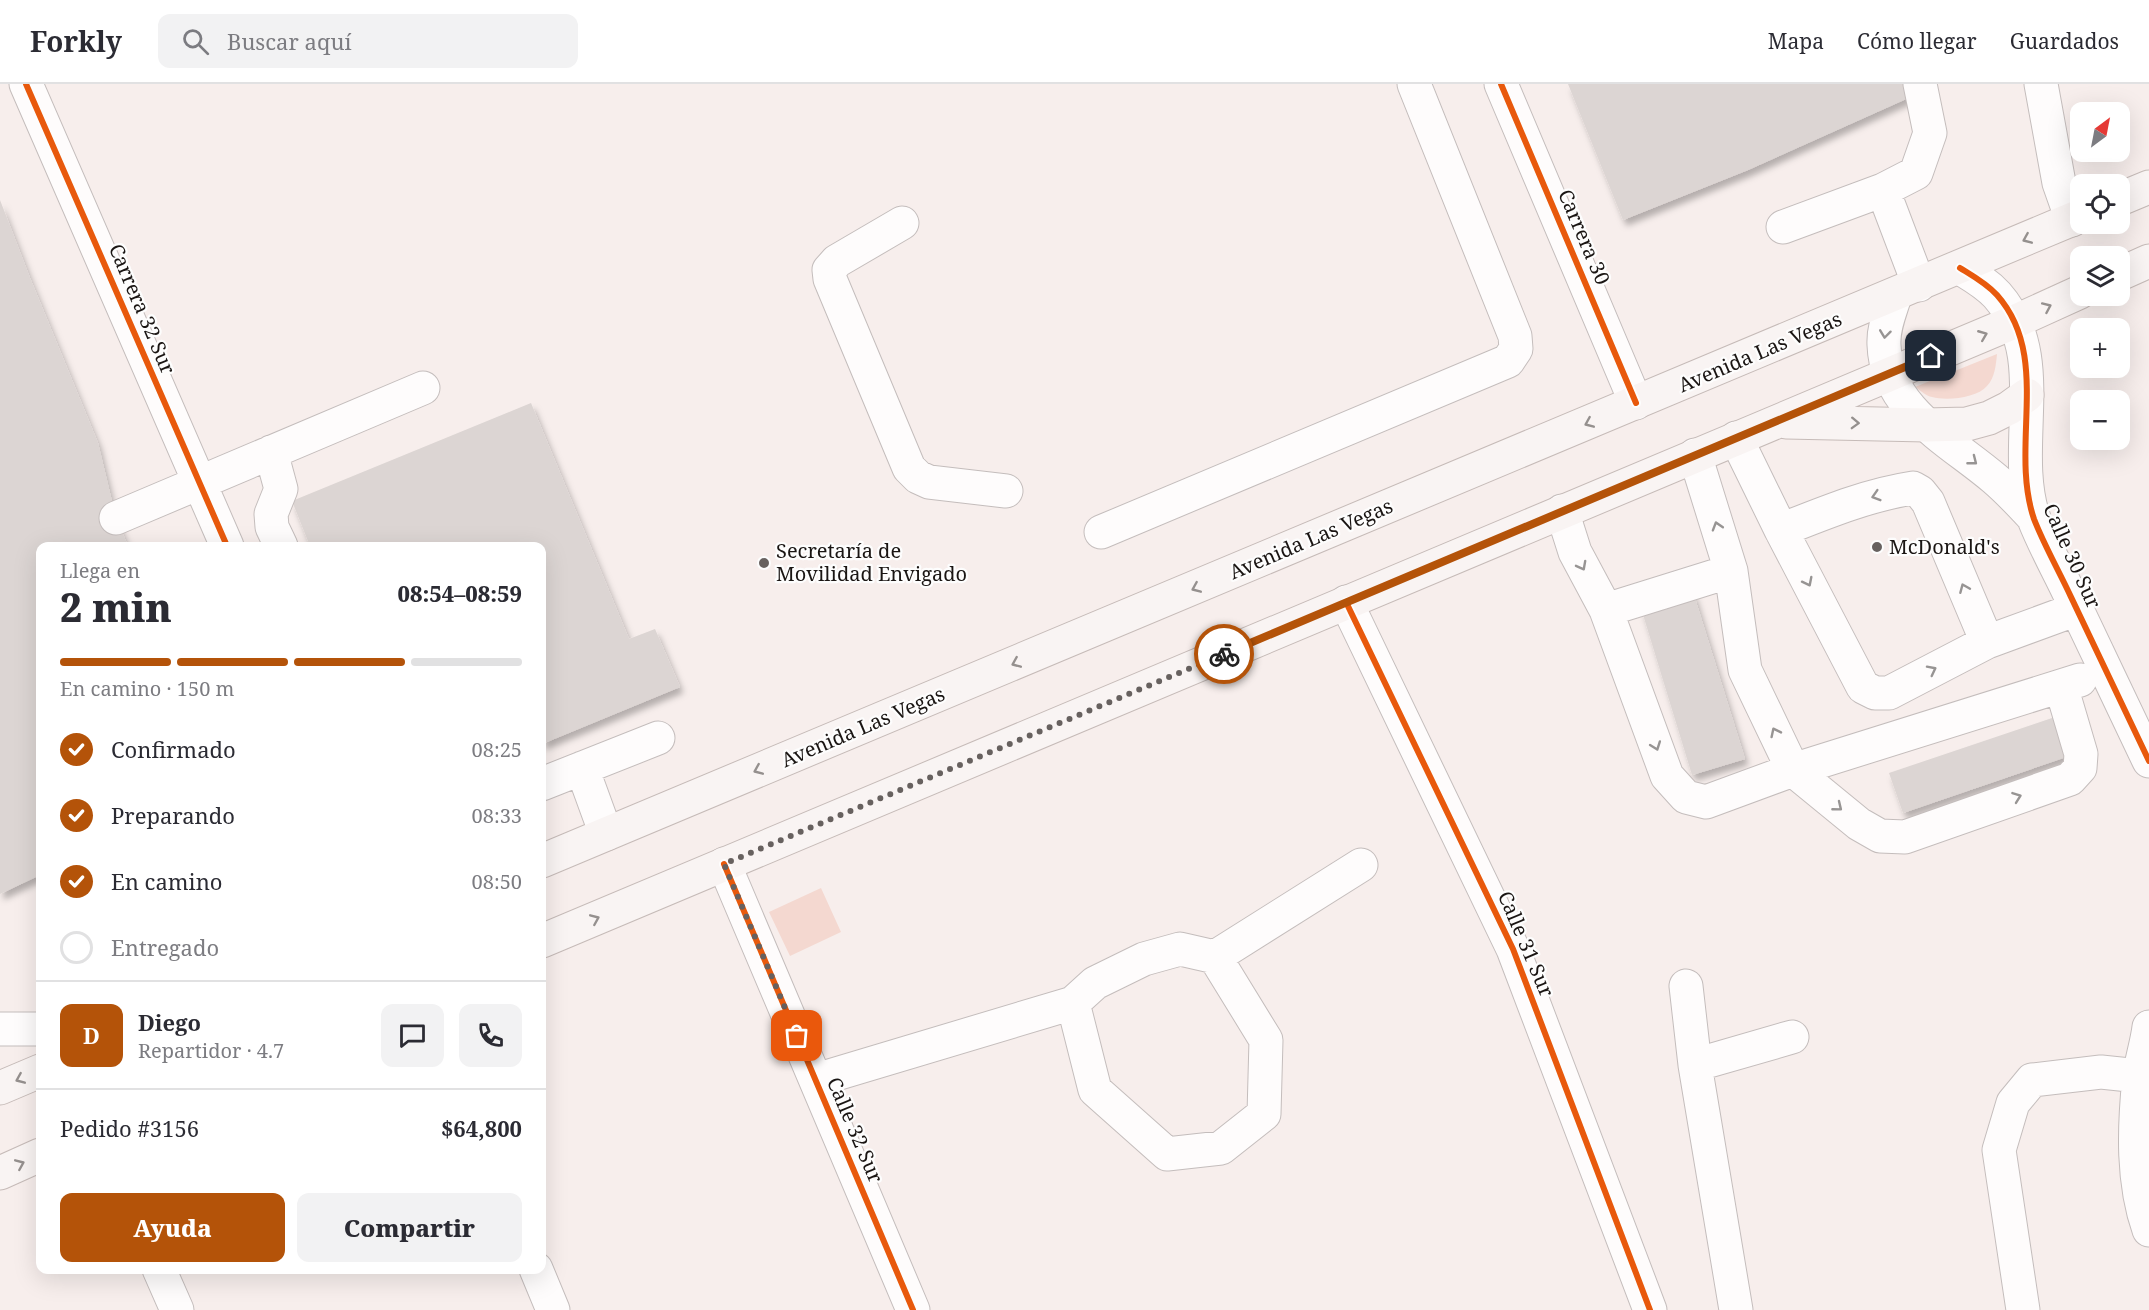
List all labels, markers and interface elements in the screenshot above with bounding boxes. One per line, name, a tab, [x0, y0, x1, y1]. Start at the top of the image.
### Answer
search box	[158, 14, 578, 68]
text: Forkly	[30, 22, 122, 60]
icon: search	[179, 25, 212, 58]
text: Buscar aquí	[227, 26, 352, 56]
text: Mapa	[1768, 27, 1824, 55]
text: Cómo llegar	[1857, 27, 1977, 55]
text: Guardados	[2010, 27, 2119, 55]
north arrow	[2070, 102, 2130, 162]
map controls	[2070, 102, 2130, 450]
button: locate	[2070, 174, 2130, 234]
street label: Carrera 30	[1552, 185, 1617, 289]
one-way arrow	[2022, 232, 2033, 244]
street label: Carrera 32 Sur	[103, 239, 182, 379]
button: layers	[2070, 246, 2130, 306]
one-way arrow	[2041, 302, 2052, 314]
street label: Avenida Las Vegas	[1674, 305, 1846, 398]
button: +	[2070, 318, 2130, 378]
one-way arrow	[1879, 329, 1892, 339]
pin	[1905, 330, 1956, 381]
one-way arrow	[1976, 330, 1987, 342]
icon: home	[1914, 339, 1947, 372]
button: −	[2070, 390, 2130, 450]
one-way arrow	[1584, 416, 1595, 428]
one-way arrow	[1850, 417, 1859, 430]
one-way arrow	[1966, 453, 1977, 464]
one-way arrow	[1871, 488, 1882, 501]
street label: Avenida Las Vegas	[1225, 492, 1397, 585]
street label: Calle 30 Sur	[2037, 499, 2108, 613]
one-way arrow	[1712, 521, 1724, 532]
place label: McDonald's	[1889, 533, 2000, 560]
place label: Secretaría de Movilidad Envigado	[776, 537, 967, 587]
marker: McDonald's	[1870, 540, 1884, 554]
marker: Secretaría de Movilidad Envigado	[757, 556, 771, 570]
text: Llega en	[60, 557, 140, 584]
one-way arrow	[1575, 559, 1586, 570]
one-way arrow	[1801, 576, 1812, 586]
text: 08:54–08:59	[398, 578, 522, 608]
text: 2 min	[60, 580, 172, 633]
one-way arrow	[1191, 581, 1202, 593]
one-way arrow	[1959, 583, 1971, 594]
courier	[1194, 624, 1254, 684]
icon: bike	[1208, 638, 1241, 671]
one-way arrow	[1011, 656, 1022, 668]
one-way arrow	[1926, 666, 1937, 678]
text: En camino · 150 m	[60, 675, 234, 702]
street label: Avenida Las Vegas	[777, 680, 949, 773]
one-way arrow	[1770, 728, 1782, 739]
icon: check	[60, 733, 93, 766]
text: Confirmado	[111, 734, 236, 764]
text: 08:25	[472, 736, 522, 763]
one-way arrow	[1648, 740, 1661, 751]
one-way arrow	[754, 763, 765, 775]
one-way arrow	[2012, 792, 2022, 805]
icon: check	[60, 799, 93, 832]
text: Preparando	[111, 800, 235, 830]
one-way arrow	[1832, 800, 1843, 811]
text: 08:33	[472, 802, 522, 829]
icon: check	[60, 865, 93, 898]
text: En camino	[111, 866, 223, 896]
text: 08:50	[472, 868, 522, 895]
street label: Calle 31 Sur	[1492, 887, 1561, 1001]
one-way arrow	[589, 914, 600, 926]
text: Entregado	[111, 932, 219, 962]
button: chat	[381, 1004, 444, 1067]
button: phone	[459, 1004, 522, 1067]
text: Diego	[138, 1007, 201, 1037]
pin	[771, 1010, 822, 1061]
icon: bag	[780, 1019, 813, 1052]
text: D	[83, 1020, 100, 1050]
text: Repartidor · 4.7	[138, 1037, 284, 1064]
one-way arrow	[16, 1072, 27, 1084]
street label: Calle 32 Sur	[821, 1073, 890, 1187]
text: Pedido #3156	[60, 1113, 199, 1143]
text: $64,800	[441, 1113, 522, 1143]
one-way arrow	[14, 1159, 25, 1171]
button: Ayuda	[60, 1193, 285, 1262]
button: Compartir	[297, 1193, 522, 1262]

